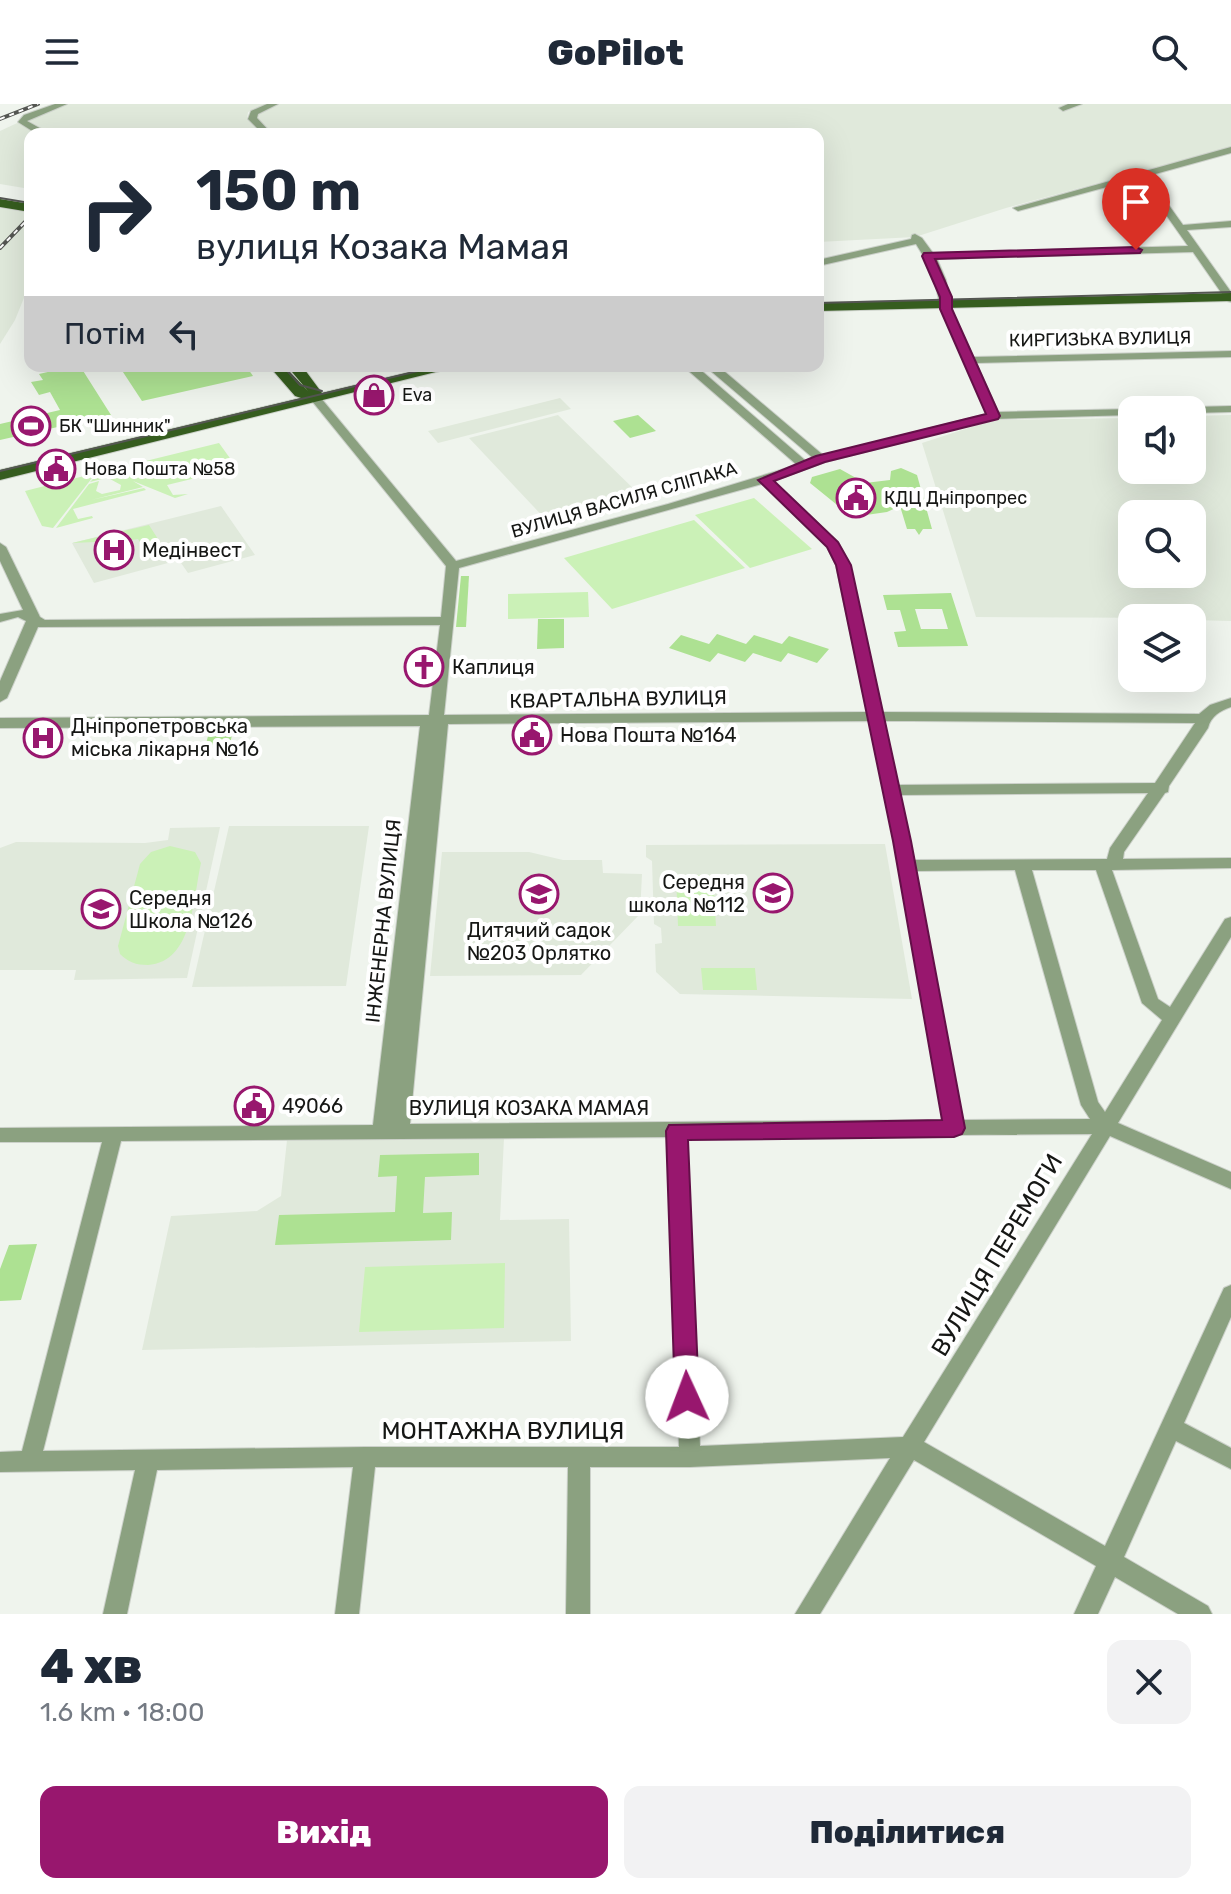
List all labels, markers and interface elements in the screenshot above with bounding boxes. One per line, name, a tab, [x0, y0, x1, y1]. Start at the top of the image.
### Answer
icon: menu	[40, 30, 84, 74]
icon: search	[1147, 30, 1191, 74]
text: GoPilot	[547, 31, 684, 74]
text: 150 m	[196, 158, 361, 224]
icon: right	[64, 160, 168, 264]
pin	[1102, 168, 1170, 250]
icon: arrive	[1114, 180, 1158, 224]
text: вулиця Козака Мамая	[196, 225, 570, 268]
icon: left	[162, 312, 206, 356]
text: Потім	[64, 316, 146, 352]
street label: КИРГИЗЬКА ВУЛИЦЯ	[1009, 326, 1191, 352]
shop icon: Eva	[353, 374, 395, 416]
place label: Eva	[402, 384, 432, 406]
map controls	[1118, 396, 1206, 692]
button: sound	[1118, 396, 1206, 484]
sports icon: БК "Шинник"	[10, 405, 52, 447]
place label: БК "Шинник"	[59, 415, 171, 437]
public building icon: Нова Пошта №58	[35, 448, 77, 490]
street label: ВУЛИЦЯ ВАСИЛЯ СЛІПАКА	[508, 457, 740, 543]
place label: Нова Пошта №58	[84, 458, 236, 480]
public building icon: КДЦ Дніпропрес	[835, 477, 877, 519]
place label: КДЦ Дніпропрес	[884, 487, 1027, 509]
button: search	[1118, 500, 1206, 588]
hospital icon: Медінвест	[93, 529, 135, 571]
place label: Медінвест	[142, 538, 242, 562]
button: layers	[1118, 604, 1206, 692]
church icon: Каплиця	[403, 646, 445, 688]
place label: Каплиця	[452, 655, 535, 679]
street label: КВАРТАЛЬНА ВУЛИЦЯ	[509, 685, 727, 713]
place label: Дніпропетровська міська лікарня №16	[71, 714, 259, 761]
public building icon: Нова Пошта №164	[511, 714, 553, 756]
hospital icon: Дніпропетровська міська лікарня №16	[22, 717, 64, 759]
place label: Нова Пошта №164	[560, 723, 737, 747]
street label: ІНЖЕНЕРНА ВУЛИЦЯ	[360, 818, 406, 1024]
place label: Середня школа №112	[628, 870, 745, 917]
school or university icon: Середня школа №112	[752, 872, 794, 914]
school or university icon: Дитячий садок №203 Орлятко	[518, 873, 560, 915]
place label: Середня Школа №126	[129, 886, 253, 933]
school or university icon: Середня Школа №126	[80, 888, 122, 930]
place label: Дитячий садок №203 Орлятко	[467, 918, 611, 965]
public building icon: 49066	[233, 1085, 275, 1127]
place label: 49066	[282, 1094, 343, 1118]
street label: ВУЛИЦЯ КОЗАКА МАМАЯ	[409, 1096, 649, 1120]
street label: ВУЛИЦЯ ПЕРЕМОГИ	[926, 1149, 1068, 1361]
position arrow	[645, 1355, 729, 1439]
street label: МОНТАЖНА ВУЛИЦЯ	[382, 1417, 624, 1445]
text: 4 хв	[40, 1638, 143, 1695]
button: close	[1107, 1640, 1191, 1724]
text: 1.6 km · 18:00	[40, 1697, 205, 1728]
button: Вихід	[40, 1786, 608, 1878]
button: Поділитися	[624, 1786, 1191, 1878]

